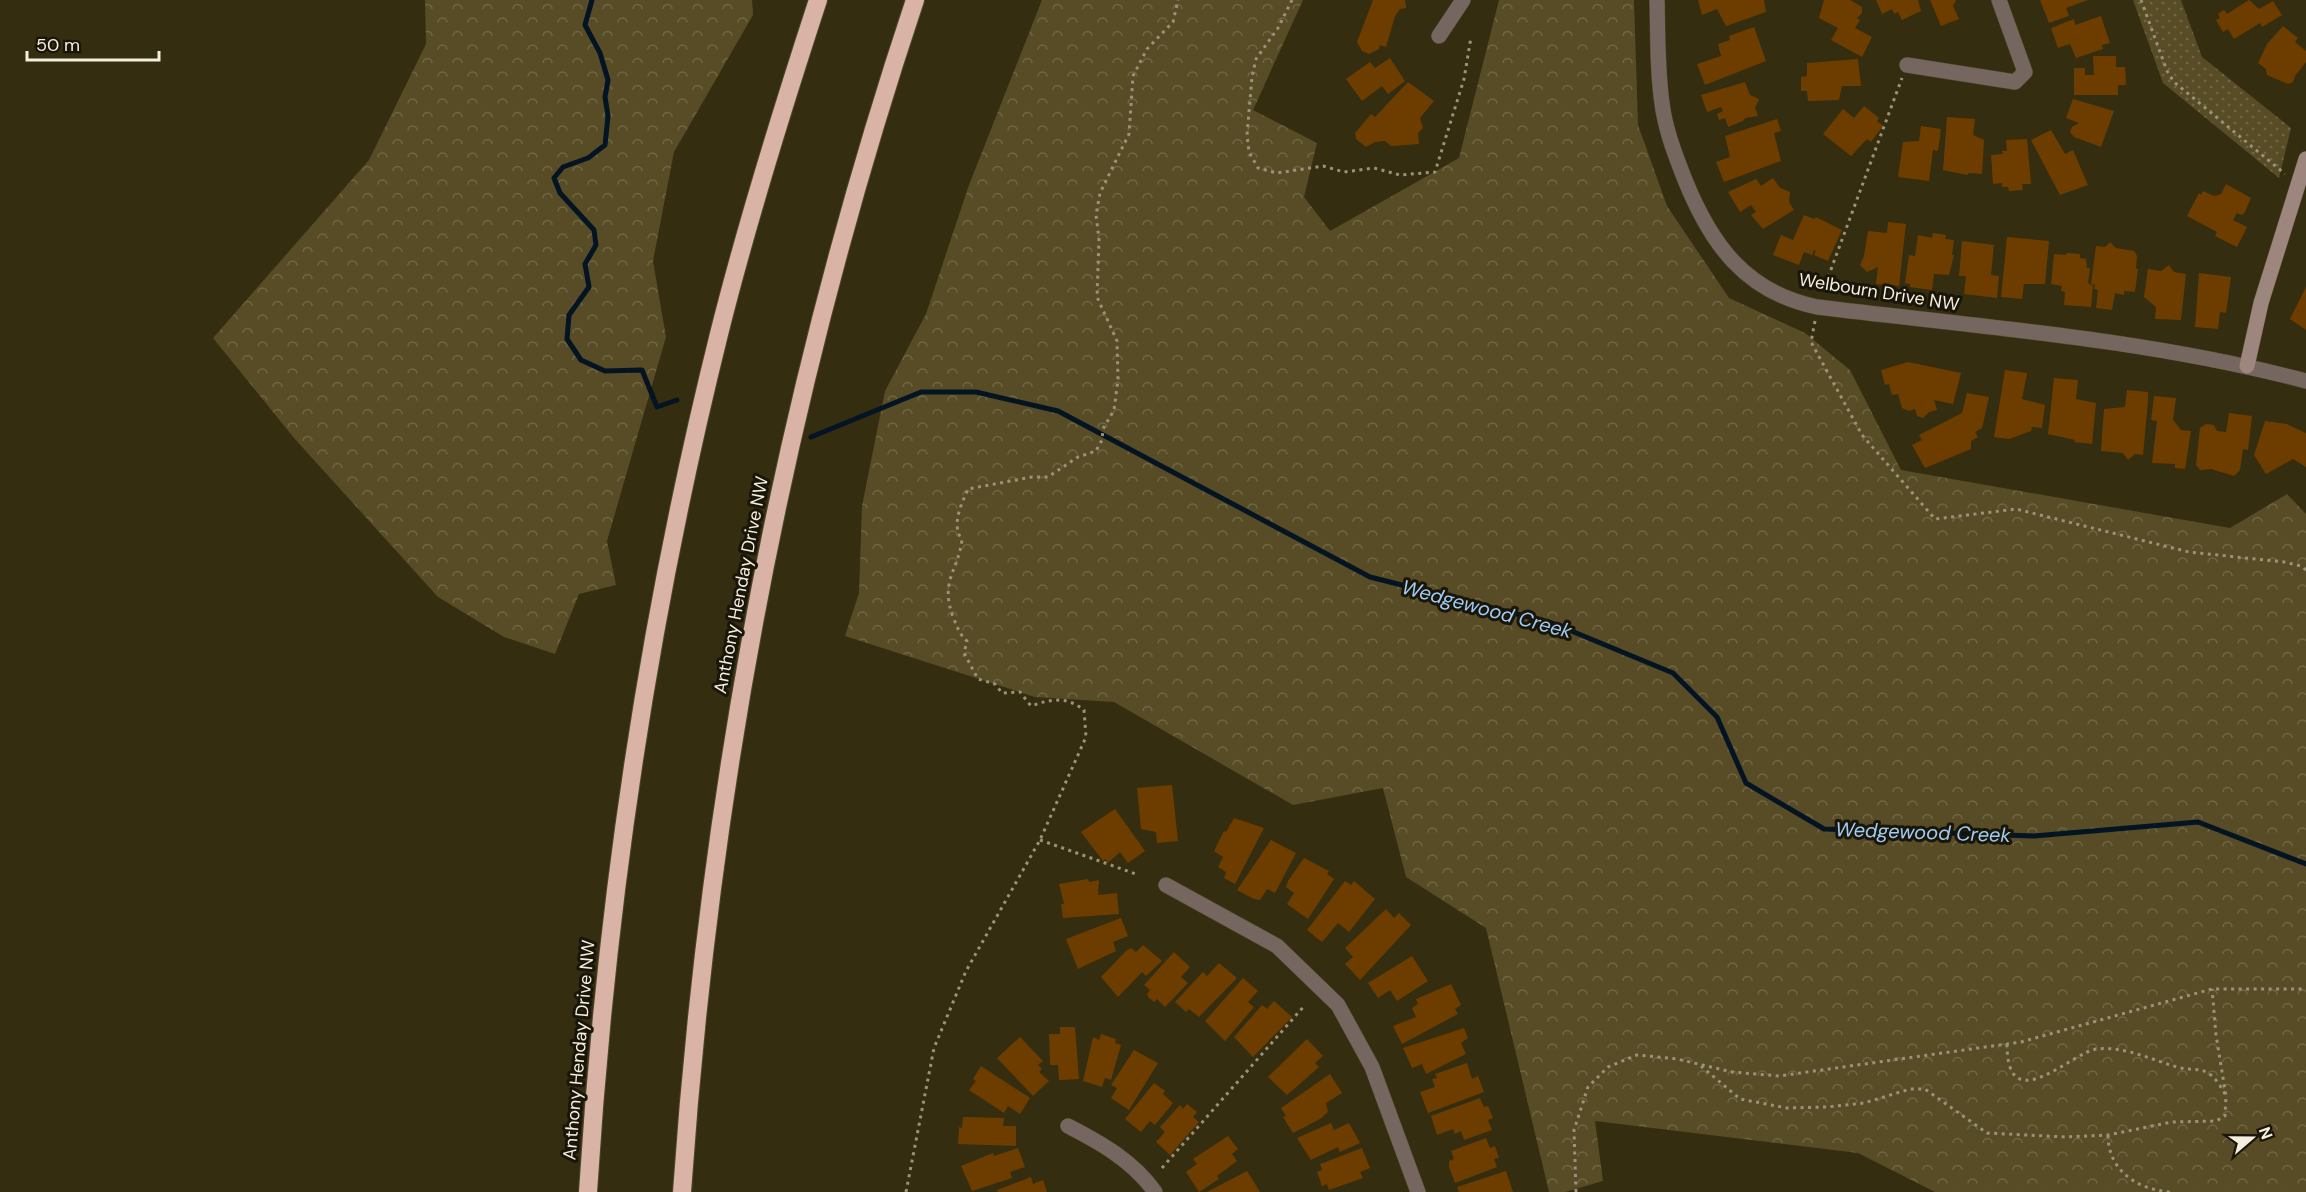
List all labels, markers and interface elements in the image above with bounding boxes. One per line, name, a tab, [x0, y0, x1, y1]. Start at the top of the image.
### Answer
scale bar	[27, 24, 159, 62]
text: 50 m	[36, 33, 80, 57]
street label: Welbourn Drive NW	[1797, 267, 1961, 317]
street label: Anthony Henday Drive NW	[708, 474, 774, 696]
water label: Wedgewood Creek	[1399, 574, 1576, 644]
water label: Wedgewood Creek	[1835, 816, 2012, 848]
street label: Anthony Henday Drive NW	[557, 939, 601, 1161]
north arrow	[2222, 1108, 2282, 1168]
text: N	[2254, 1124, 2277, 1142]

